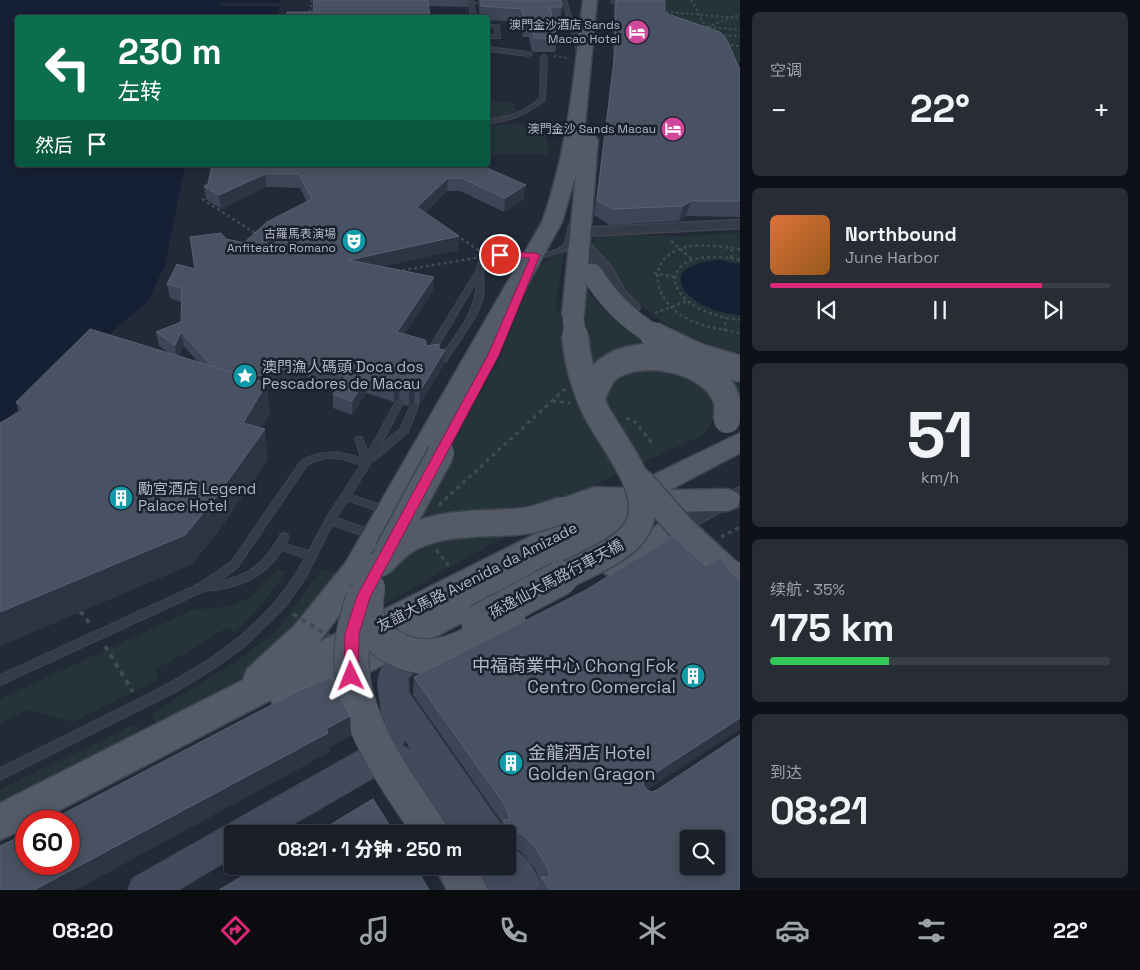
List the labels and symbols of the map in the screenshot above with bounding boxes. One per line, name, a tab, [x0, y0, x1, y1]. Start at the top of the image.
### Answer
place label: 澳門金沙酒店 Sands Macao Hotel	[509, 17, 620, 47]
hotel icon: 澳門金沙酒店 Sands Macao Hotel	[624, 19, 650, 45]
hotel icon: 澳門金沙 Sands Macau	[660, 116, 686, 142]
place label: 澳門金沙 Sands Macau	[528, 121, 656, 137]
place label: 古羅馬表演場 Anfiteatro Romano	[227, 226, 336, 256]
theatre icon: 古羅馬表演場 Anfiteatro Romano	[341, 228, 367, 254]
pin	[479, 234, 521, 276]
place label: 澳門漁人碼頭 Doca dos Pescadores de Macau	[262, 357, 423, 393]
place icon: 澳門漁人碼頭 Doca dos Pescadores de Macau	[232, 363, 258, 389]
place label: 勵宮酒店 Legend Palace Hotel	[138, 479, 256, 515]
building icon: 勵宮酒店 Legend Palace Hotel	[108, 485, 134, 511]
street label: 友誼大馬路 Avenida da Amizade	[373, 518, 580, 636]
street label: 孫逸仙大馬路行車天橋	[485, 535, 626, 622]
position arrow	[324, 649, 376, 701]
place label: 中福商業中心 Chong Fok Centro Comercial	[472, 654, 676, 698]
building icon: 中福商業中心 Chong Fok Centro Comercial	[680, 663, 706, 689]
place label: 金龍酒店 Hotel Golden Gragon	[528, 741, 656, 785]
building icon: 金龍酒店 Hotel Golden Gragon	[498, 750, 524, 776]
speed limit sign: 60	[15, 810, 80, 875]

